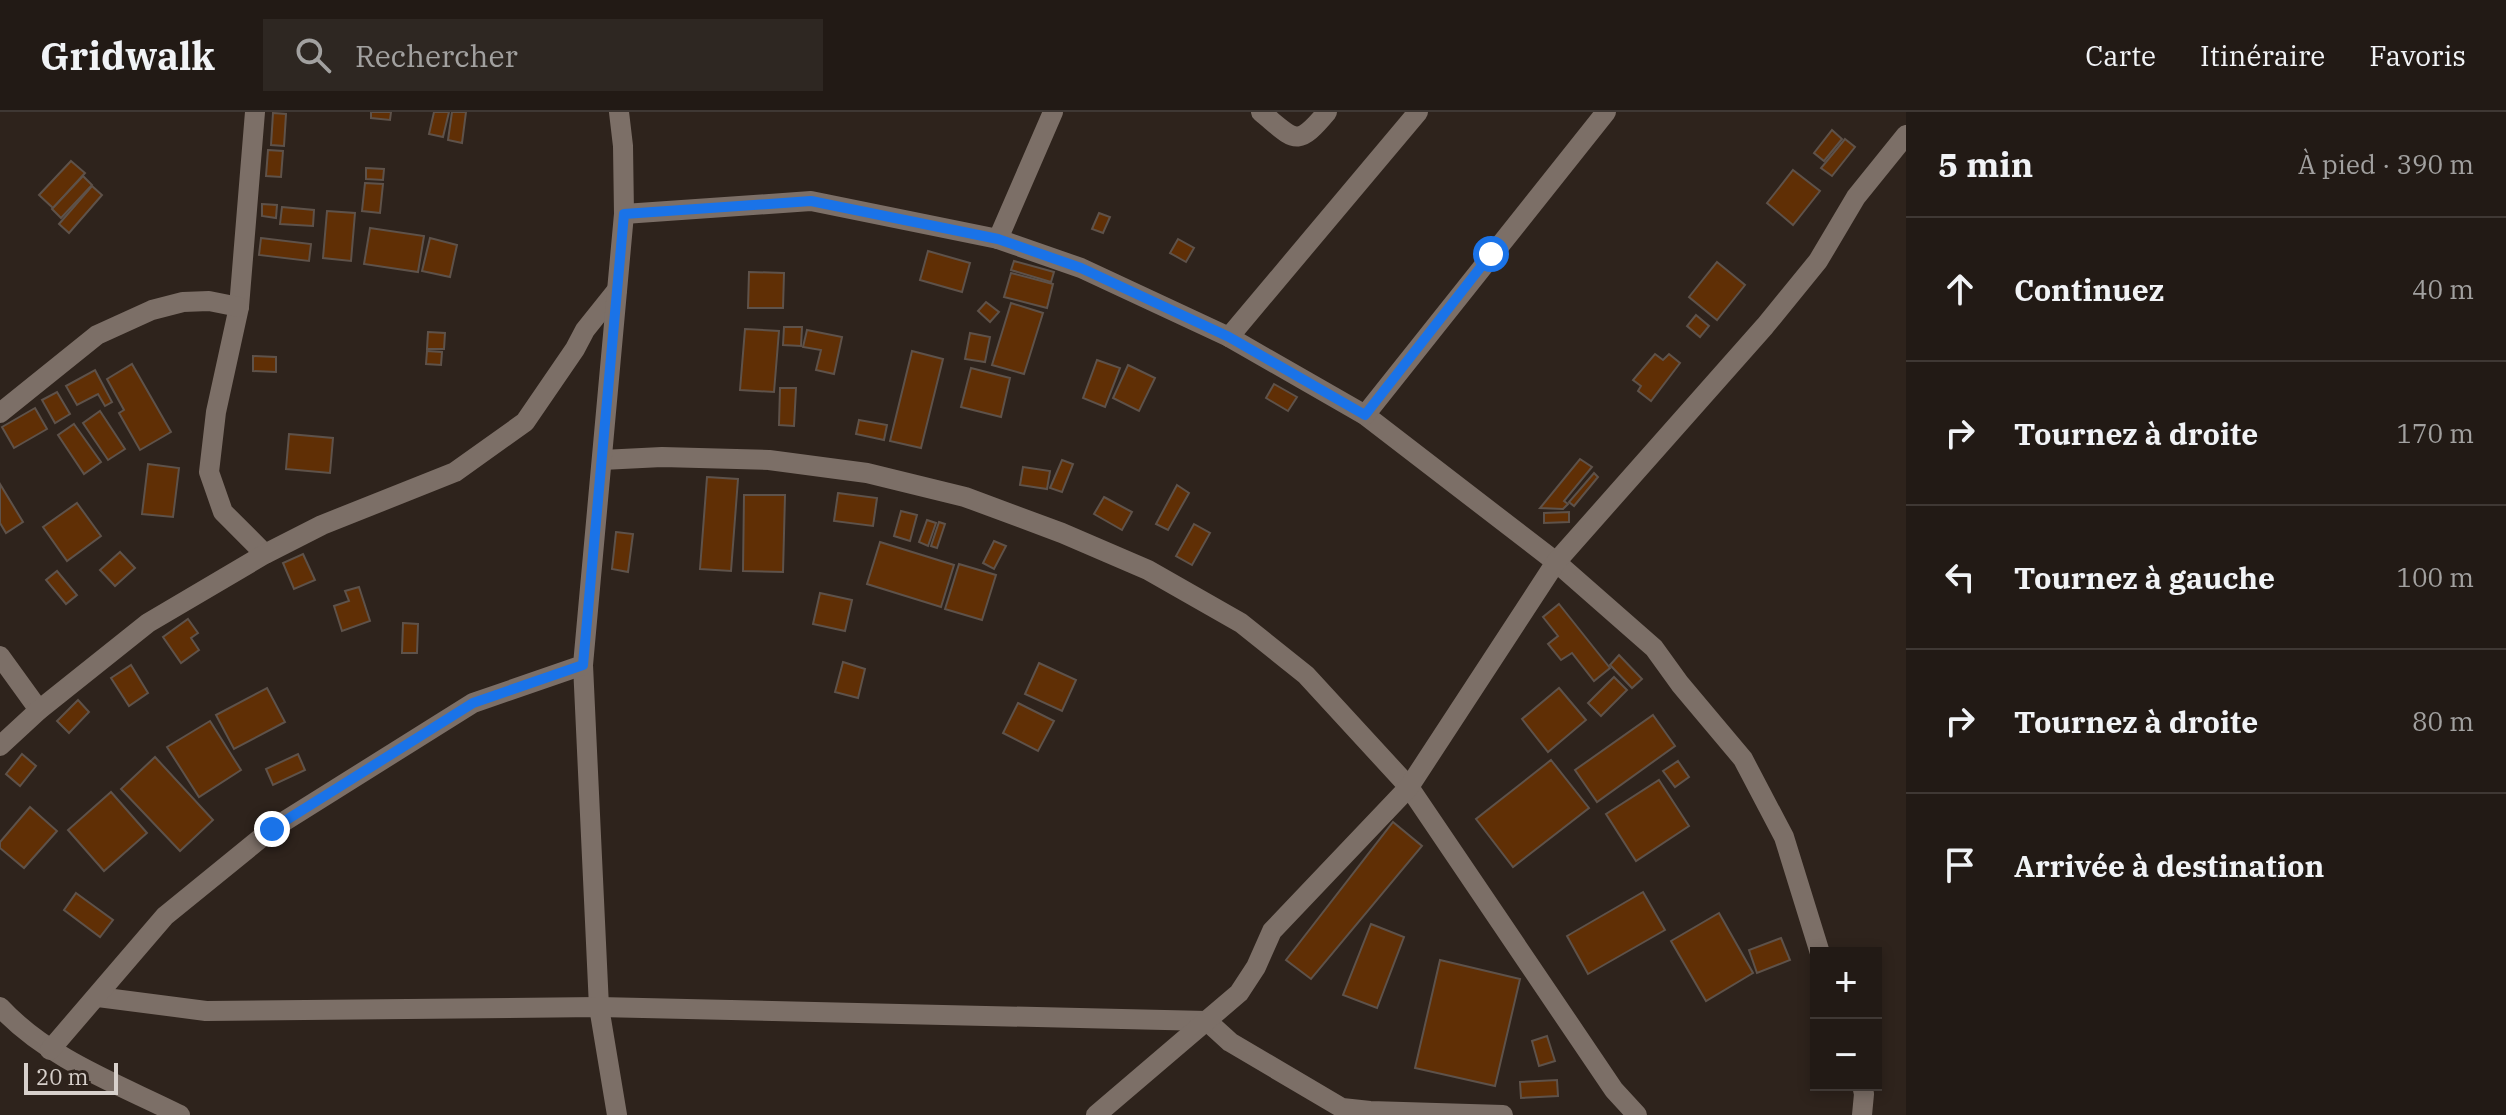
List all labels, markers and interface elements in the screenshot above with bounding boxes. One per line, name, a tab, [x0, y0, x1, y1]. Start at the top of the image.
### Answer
search box	[263, 19, 823, 91]
text: Gridwalk	[40, 31, 215, 80]
icon: search	[291, 33, 335, 77]
text: Rechercher	[355, 36, 518, 75]
text: Carte	[2085, 37, 2156, 74]
text: Itinéraire	[2200, 37, 2325, 74]
text: Favoris	[2369, 37, 2466, 74]
text: 5 min	[1938, 142, 2033, 186]
text: À pied · 390 m	[2298, 147, 2474, 181]
route start	[1473, 236, 1509, 272]
icon: ahead	[1938, 267, 1982, 311]
text: Continuez	[2014, 270, 2164, 309]
text: 40 m	[2412, 272, 2474, 306]
icon: right	[1938, 411, 1982, 455]
text: Tournez à droite	[2014, 414, 2258, 453]
text: 170 m	[2396, 416, 2474, 450]
icon: left	[1938, 555, 1982, 599]
text: Tournez à gauche	[2014, 558, 2275, 597]
text: 100 m	[2396, 560, 2474, 594]
icon: right	[1938, 699, 1982, 743]
text: Tournez à droite	[2014, 702, 2258, 741]
text: 80 m	[2412, 704, 2474, 738]
route end	[254, 811, 290, 847]
icon: arrive	[1938, 843, 1982, 887]
text: Arrivée à destination	[2014, 846, 2324, 885]
map controls	[1810, 947, 1882, 1091]
button: +	[1810, 947, 1882, 1019]
button: −	[1810, 1019, 1882, 1091]
scale bar	[24, 1059, 118, 1095]
text: 20 m	[36, 1062, 88, 1091]

